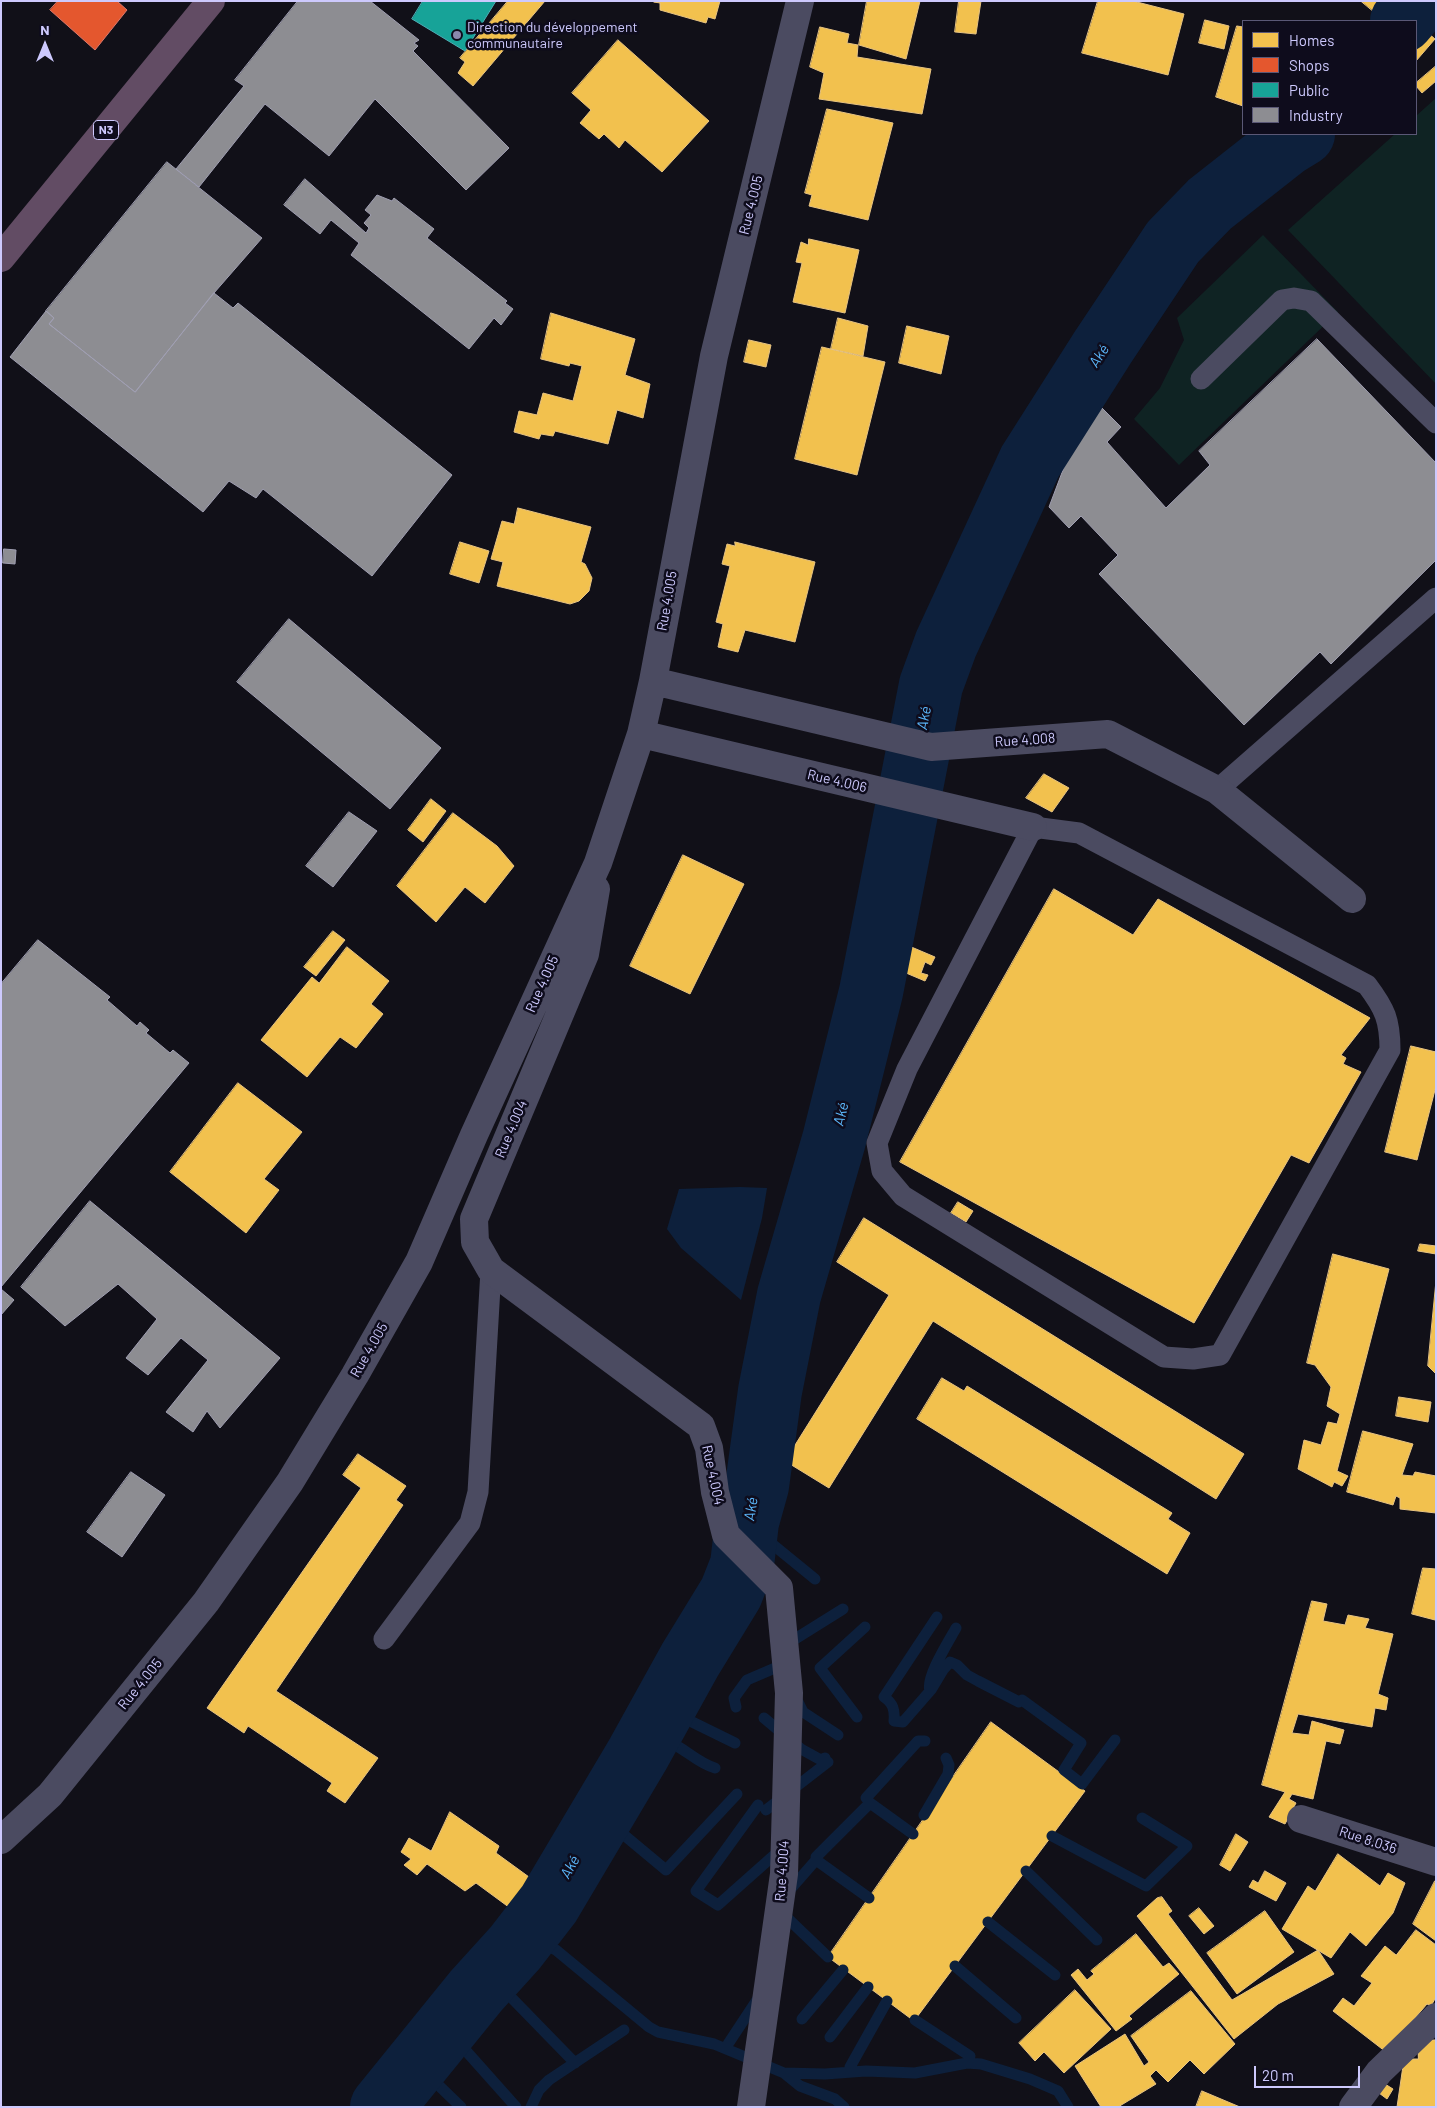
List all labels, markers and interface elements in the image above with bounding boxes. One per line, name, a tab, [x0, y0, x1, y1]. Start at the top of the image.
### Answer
place label: Direction du développement communautaire	[467, 19, 638, 52]
north arrow	[20, 20, 70, 70]
legend	[1242, 20, 1417, 135]
text: N	[40, 21, 50, 38]
marker: Direction du développement communautaire	[451, 29, 463, 41]
text: Homes	[1289, 31, 1334, 49]
text: Shops	[1289, 56, 1329, 74]
text: Public	[1289, 81, 1329, 99]
text: Industry	[1289, 106, 1343, 124]
road number: N3	[94, 120, 118, 140]
street label: Rue 4.005	[736, 174, 766, 236]
water label: Aké	[1085, 341, 1113, 371]
street label: Rue 4.005	[653, 570, 681, 632]
water label: Aké	[913, 705, 935, 731]
street label: Rue 4.008	[994, 730, 1056, 750]
street label: Rue 4.006	[806, 766, 868, 796]
street label: Rue 4.005	[522, 953, 562, 1015]
street label: Rue 4.004	[491, 1098, 531, 1160]
water label: Aké	[829, 1100, 853, 1128]
street label: Rue 4.005	[347, 1320, 391, 1380]
street label: Rue 4.004	[698, 1443, 728, 1507]
water label: Aké	[740, 1496, 762, 1522]
street label: Rue 4.005	[114, 1655, 166, 1713]
street label: Rue 8.036	[1337, 1823, 1399, 1857]
street label: Rue 4.004	[771, 1840, 793, 1902]
water label: Aké	[556, 1852, 584, 1882]
scale bar	[1257, 2056, 1363, 2088]
text: 20 m	[1262, 2066, 1294, 2084]

